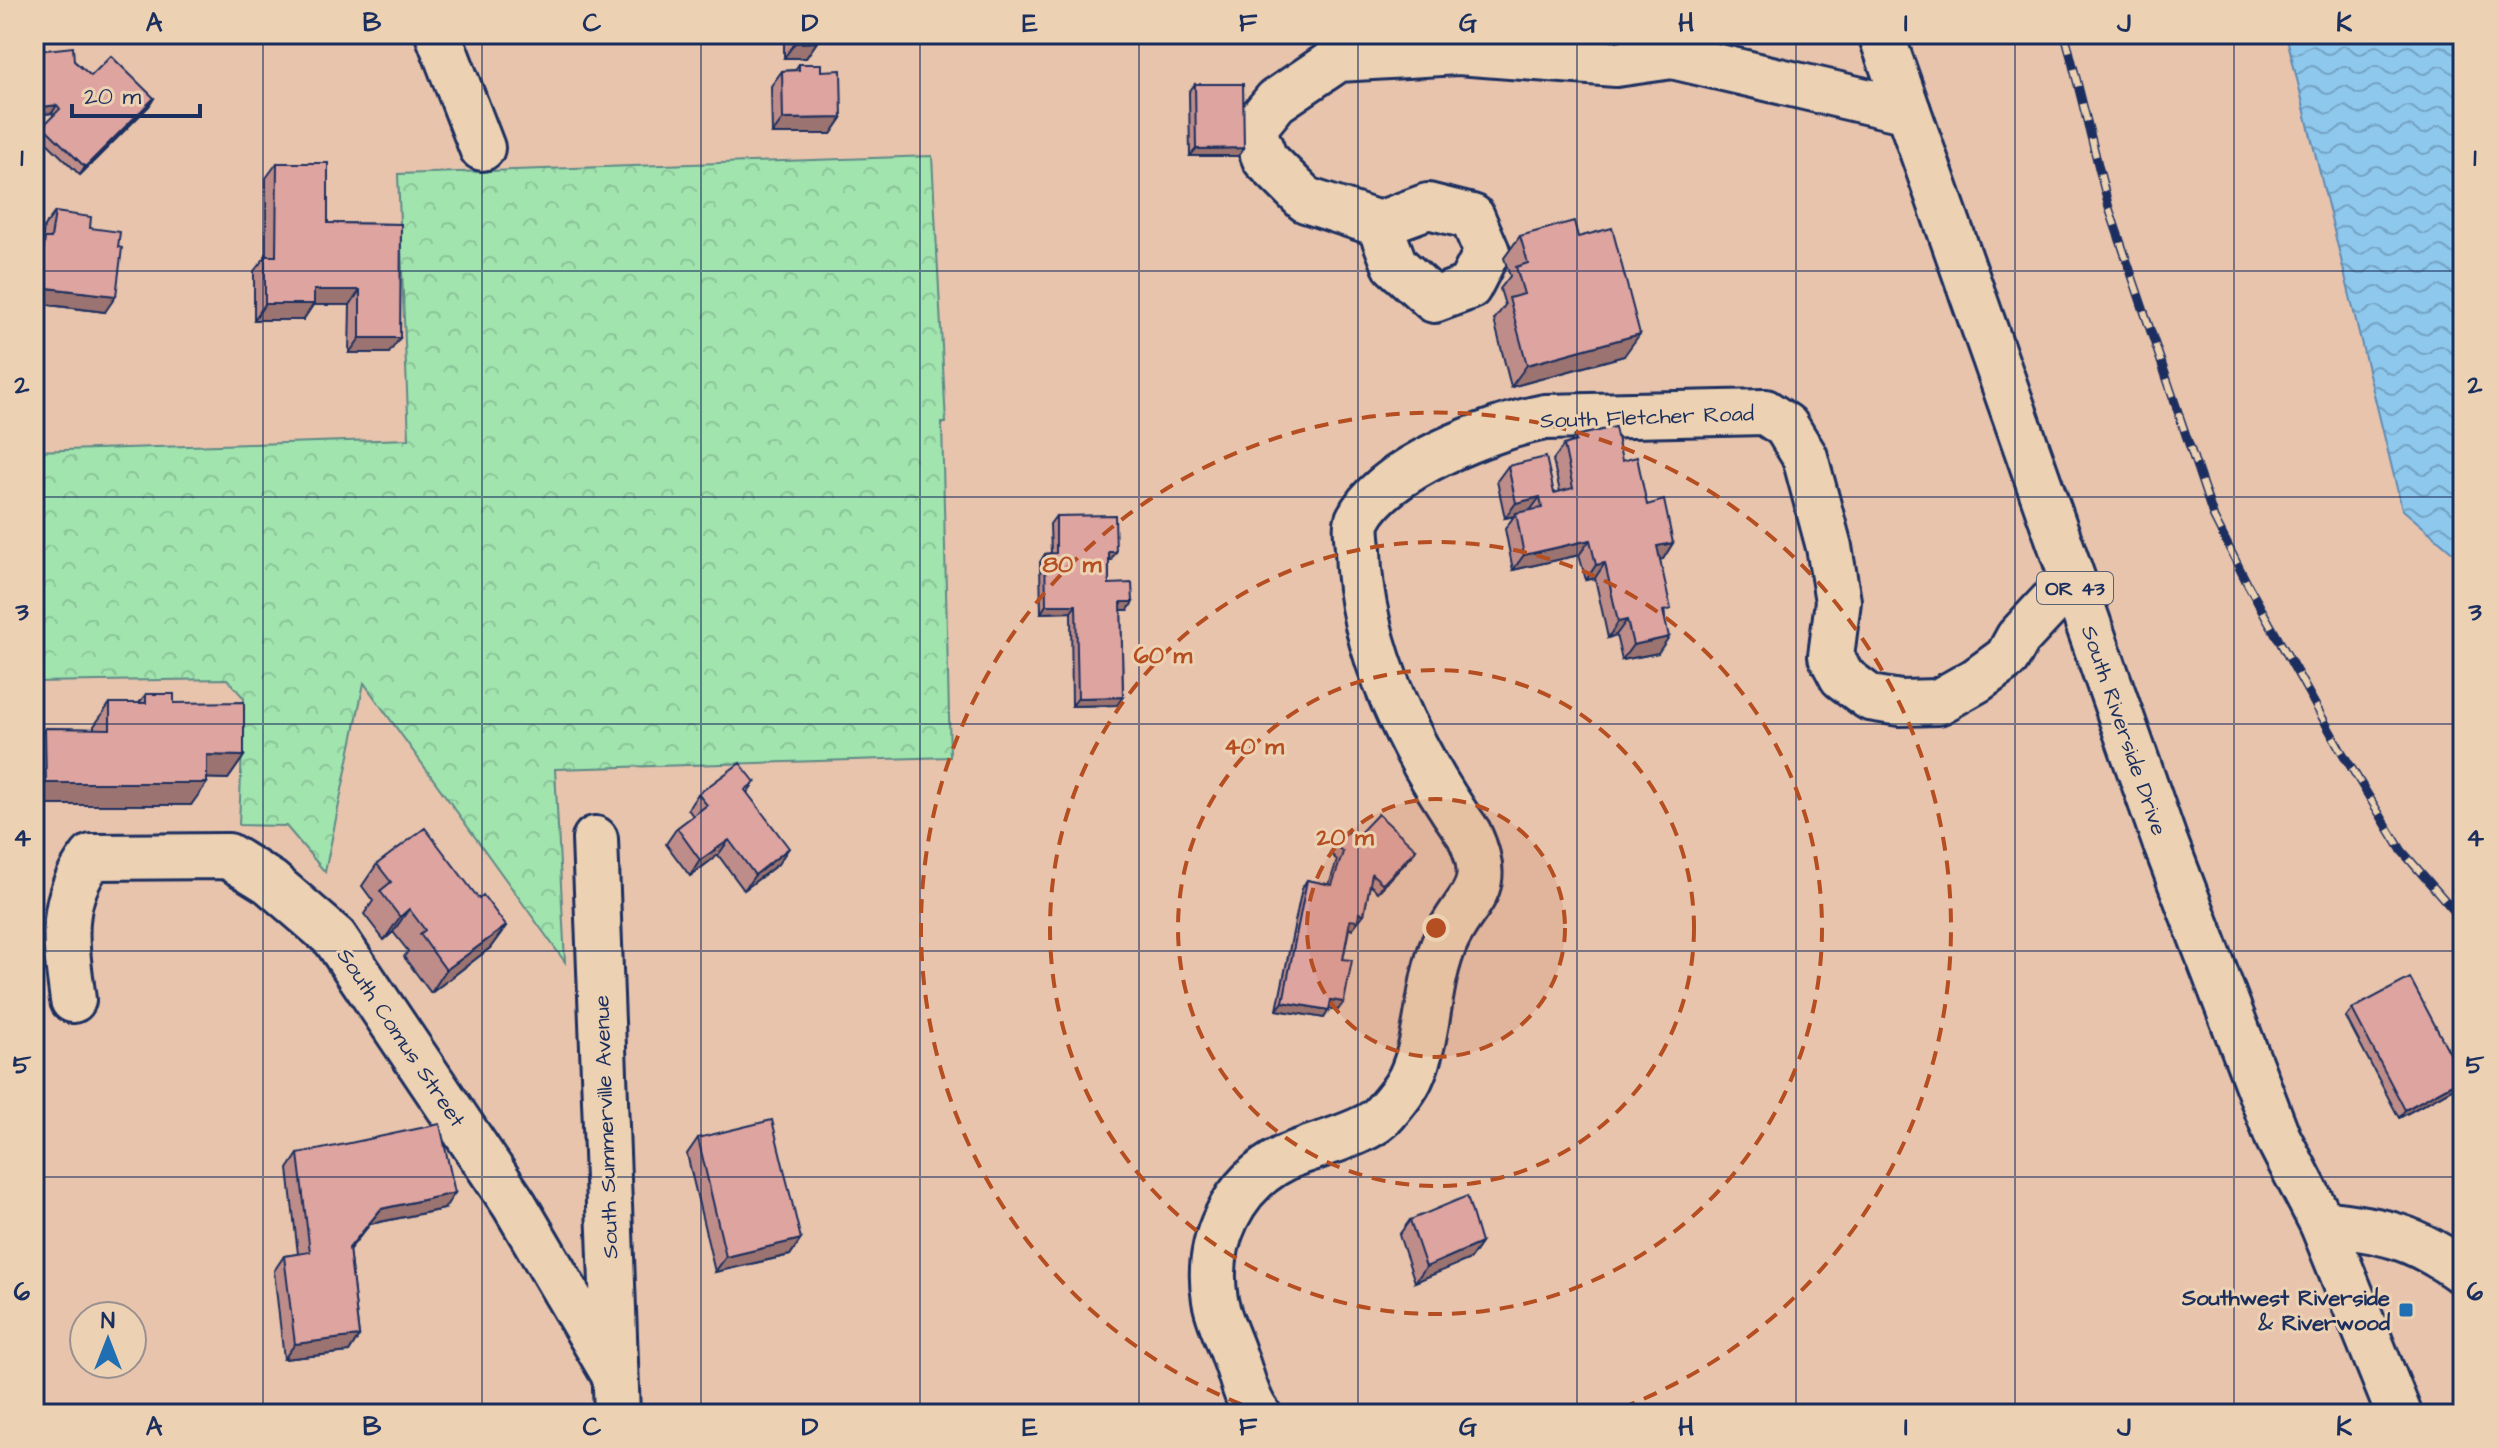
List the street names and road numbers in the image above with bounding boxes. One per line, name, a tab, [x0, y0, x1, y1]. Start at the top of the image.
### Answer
street label: South Fletcher Road	[1540, 398, 1755, 437]
road number: OR 43	[2037, 572, 2113, 604]
street label: South Riverside Drive	[2073, 621, 2174, 840]
street label: South Comus Street	[329, 942, 472, 1134]
street label: South Summerville Avenue	[586, 995, 627, 1259]

